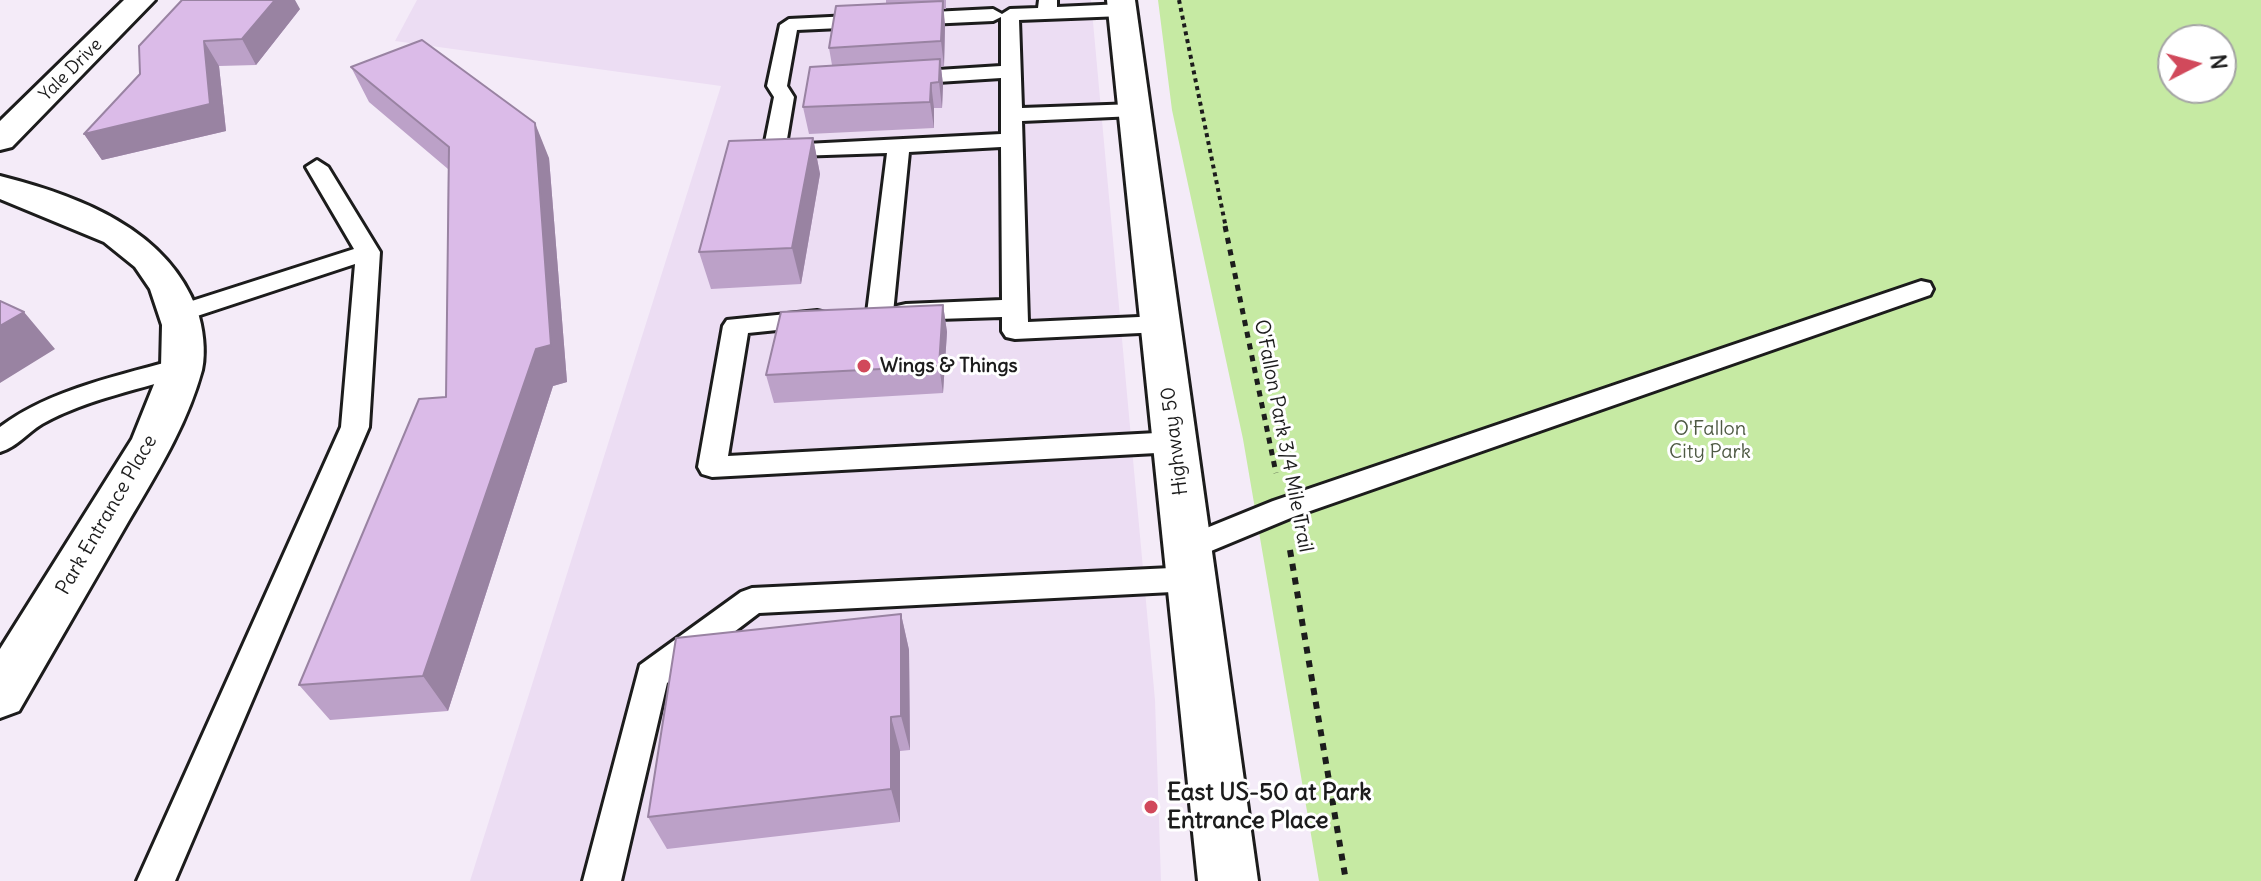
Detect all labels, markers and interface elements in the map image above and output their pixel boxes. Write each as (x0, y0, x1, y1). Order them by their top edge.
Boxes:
north arrow (2157, 24, 2237, 104)
street label: Yale Drive (35, 34, 107, 106)
text: N (2204, 53, 2234, 71)
street label: O'Fallon Park 3/4 Mile Trail (1249, 318, 1317, 554)
place label: Wings & Things (880, 354, 1018, 378)
marker: Wings & Things (855, 357, 873, 375)
street label: Highway 50 (1156, 385, 1194, 497)
park label: O'Fallon City Park (1669, 417, 1751, 464)
street label: Park Entrance Place (51, 431, 163, 599)
place label: East US-50 at Park Entrance Place (1167, 779, 1372, 835)
marker: East US-50 at Park Entrance Place (1142, 798, 1160, 816)

